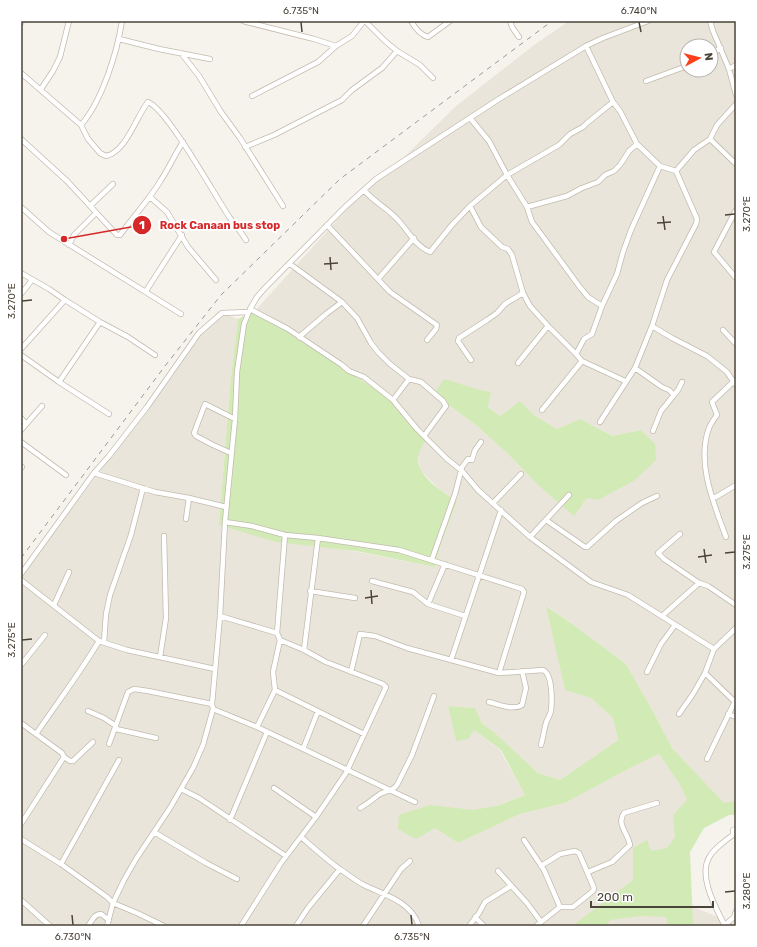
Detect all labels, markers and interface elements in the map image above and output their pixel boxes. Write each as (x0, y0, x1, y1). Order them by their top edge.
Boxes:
text: 6.735°N (283, 5, 319, 17)
text: 6.740°N (621, 5, 657, 17)
north arrow (679, 38, 719, 78)
text: N (701, 52, 715, 62)
text: 3.270°E (741, 196, 753, 232)
callout: Rock Canaan bus stop (132, 214, 288, 237)
text: 1 (139, 218, 145, 232)
text: Rock Canaan bus stop (160, 219, 280, 232)
text: 3.270°E (6, 283, 18, 319)
text: 3.275°E (741, 534, 753, 570)
text: 3.275°E (6, 622, 18, 658)
text: 3.280°E (741, 872, 753, 910)
scale bar (591, 883, 713, 909)
text: 200 m (597, 890, 633, 904)
text: 6.730°N (55, 931, 91, 943)
text: 6.735°N (394, 931, 430, 943)

